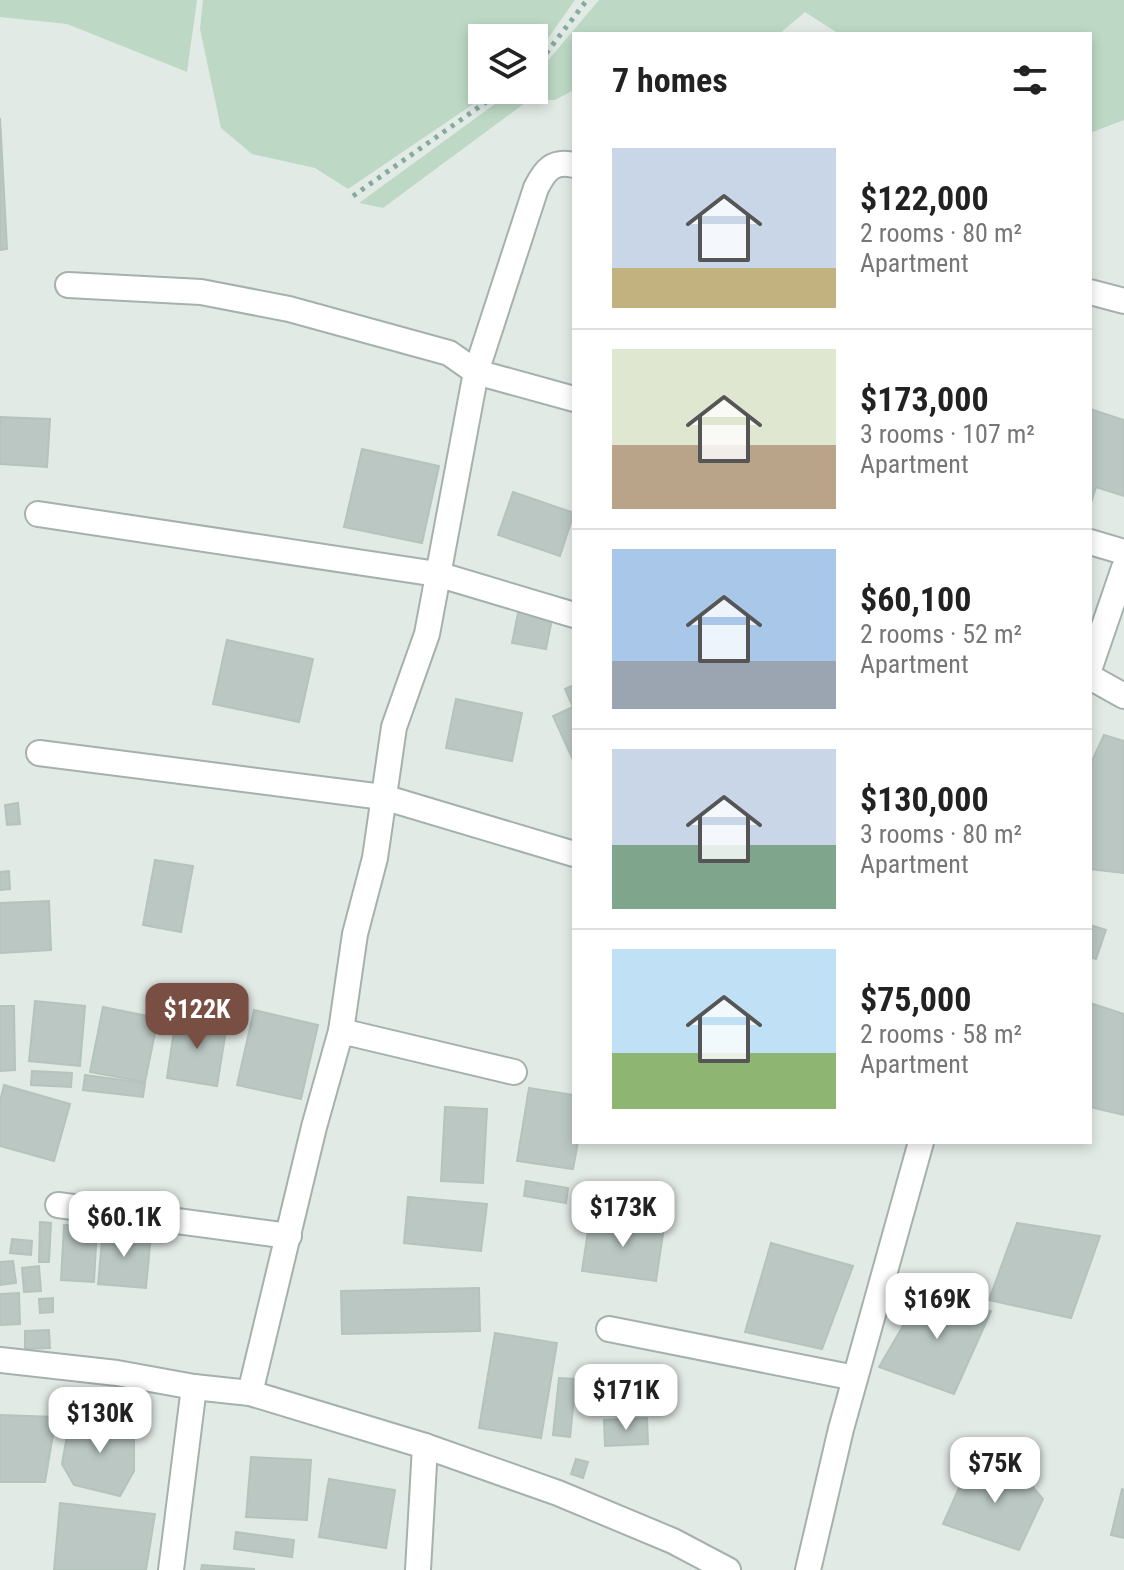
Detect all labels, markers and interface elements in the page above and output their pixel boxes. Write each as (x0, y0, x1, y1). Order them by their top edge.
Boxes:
map controls (468, 24, 548, 104)
button: layers (468, 24, 548, 104)
icon: filters (1008, 58, 1052, 102)
text: 7 homes (612, 60, 728, 100)
text: $122,000 (860, 178, 989, 218)
icon: home (676, 180, 772, 276)
text: 2 rooms · 80 m² (860, 218, 1022, 248)
text: Apartment (860, 248, 969, 278)
text: $173,000 (860, 379, 989, 419)
icon: home (676, 381, 772, 477)
text: 3 rooms · 107 m² (860, 419, 1035, 449)
text: Apartment (860, 449, 969, 479)
text: $60,100 (860, 579, 971, 619)
icon: home (676, 581, 772, 677)
text: 2 rooms · 52 m² (860, 619, 1022, 649)
text: Apartment (860, 649, 969, 679)
text: $130,000 (860, 779, 989, 819)
icon: home (676, 781, 772, 877)
text: 3 rooms · 80 m² (860, 819, 1022, 849)
text: Apartment (860, 849, 969, 879)
text: $75,000 (860, 979, 971, 1019)
icon: home (676, 981, 772, 1077)
pin: $122K (141, 983, 253, 1051)
text: $122K (164, 994, 230, 1024)
text: 2 rooms · 58 m² (860, 1019, 1022, 1049)
text: Apartment (860, 1049, 969, 1079)
pin: $173K (567, 1181, 679, 1249)
pin: $60.1K (59, 1191, 189, 1259)
text: $173K (590, 1192, 656, 1222)
text: $60.1K (87, 1202, 161, 1232)
pin: $169K (881, 1273, 993, 1341)
text: $169K (904, 1284, 970, 1314)
pin: $171K (570, 1364, 682, 1432)
text: $171K (593, 1375, 659, 1405)
pin: $130K (44, 1387, 156, 1455)
text: $130K (67, 1398, 133, 1428)
pin: $75K (948, 1437, 1042, 1505)
text: $75K (968, 1448, 1022, 1478)

